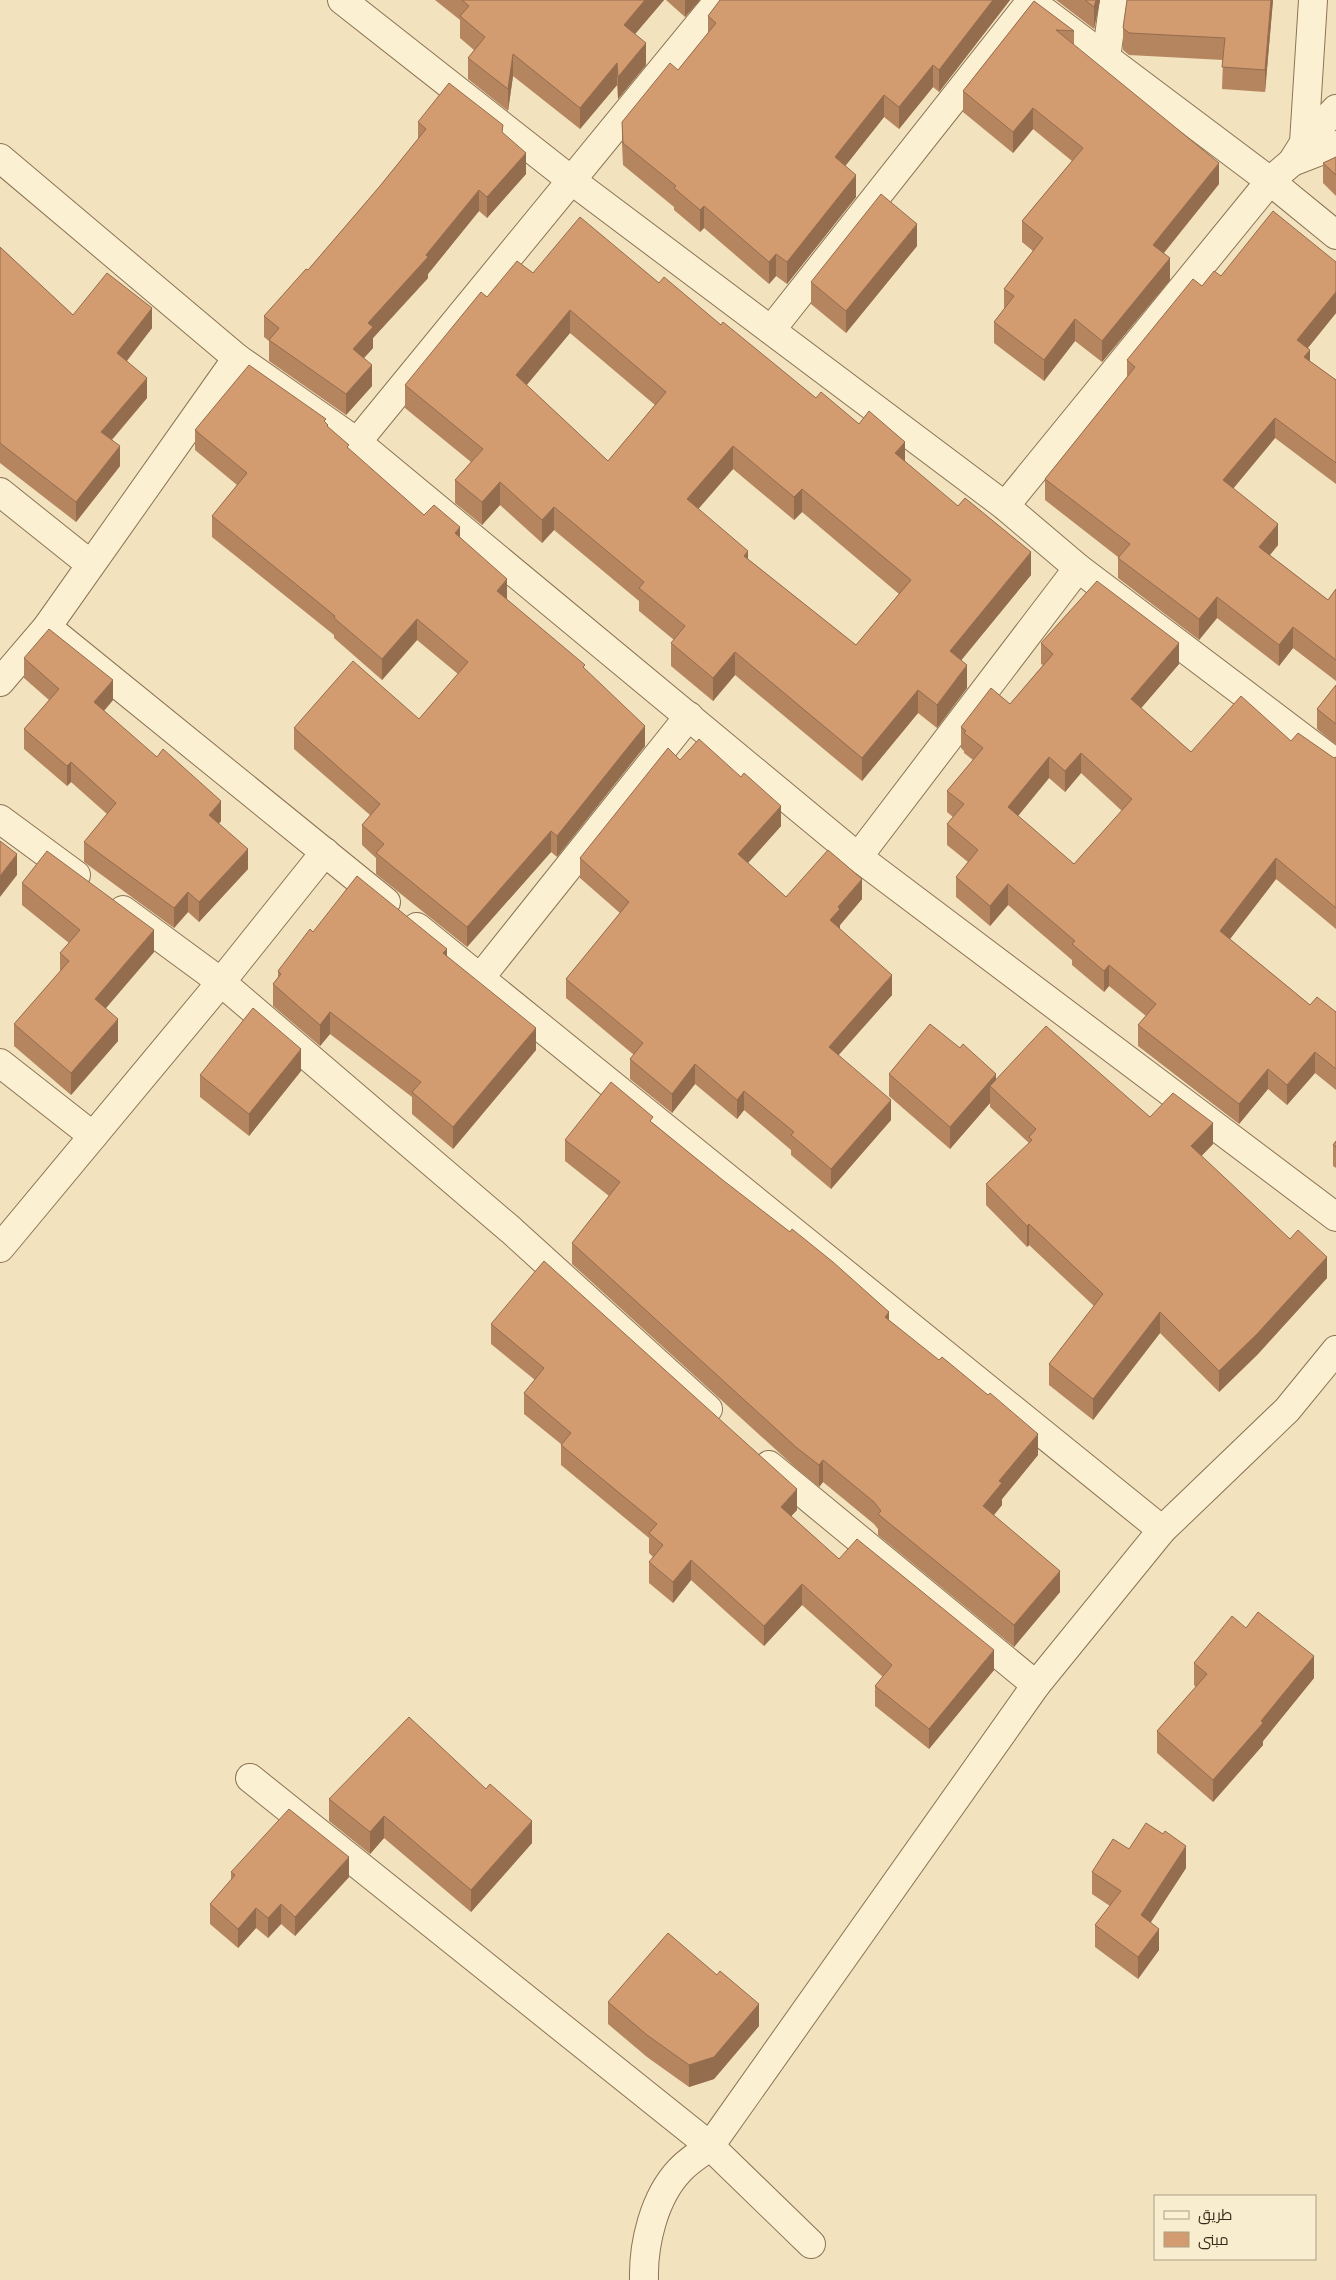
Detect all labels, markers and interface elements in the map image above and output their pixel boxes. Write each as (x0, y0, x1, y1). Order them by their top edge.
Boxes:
legend (1154, 2195, 1316, 2260)
text: طريق (1198, 2206, 1232, 2225)
text: مبنى (1198, 2231, 1229, 2250)

